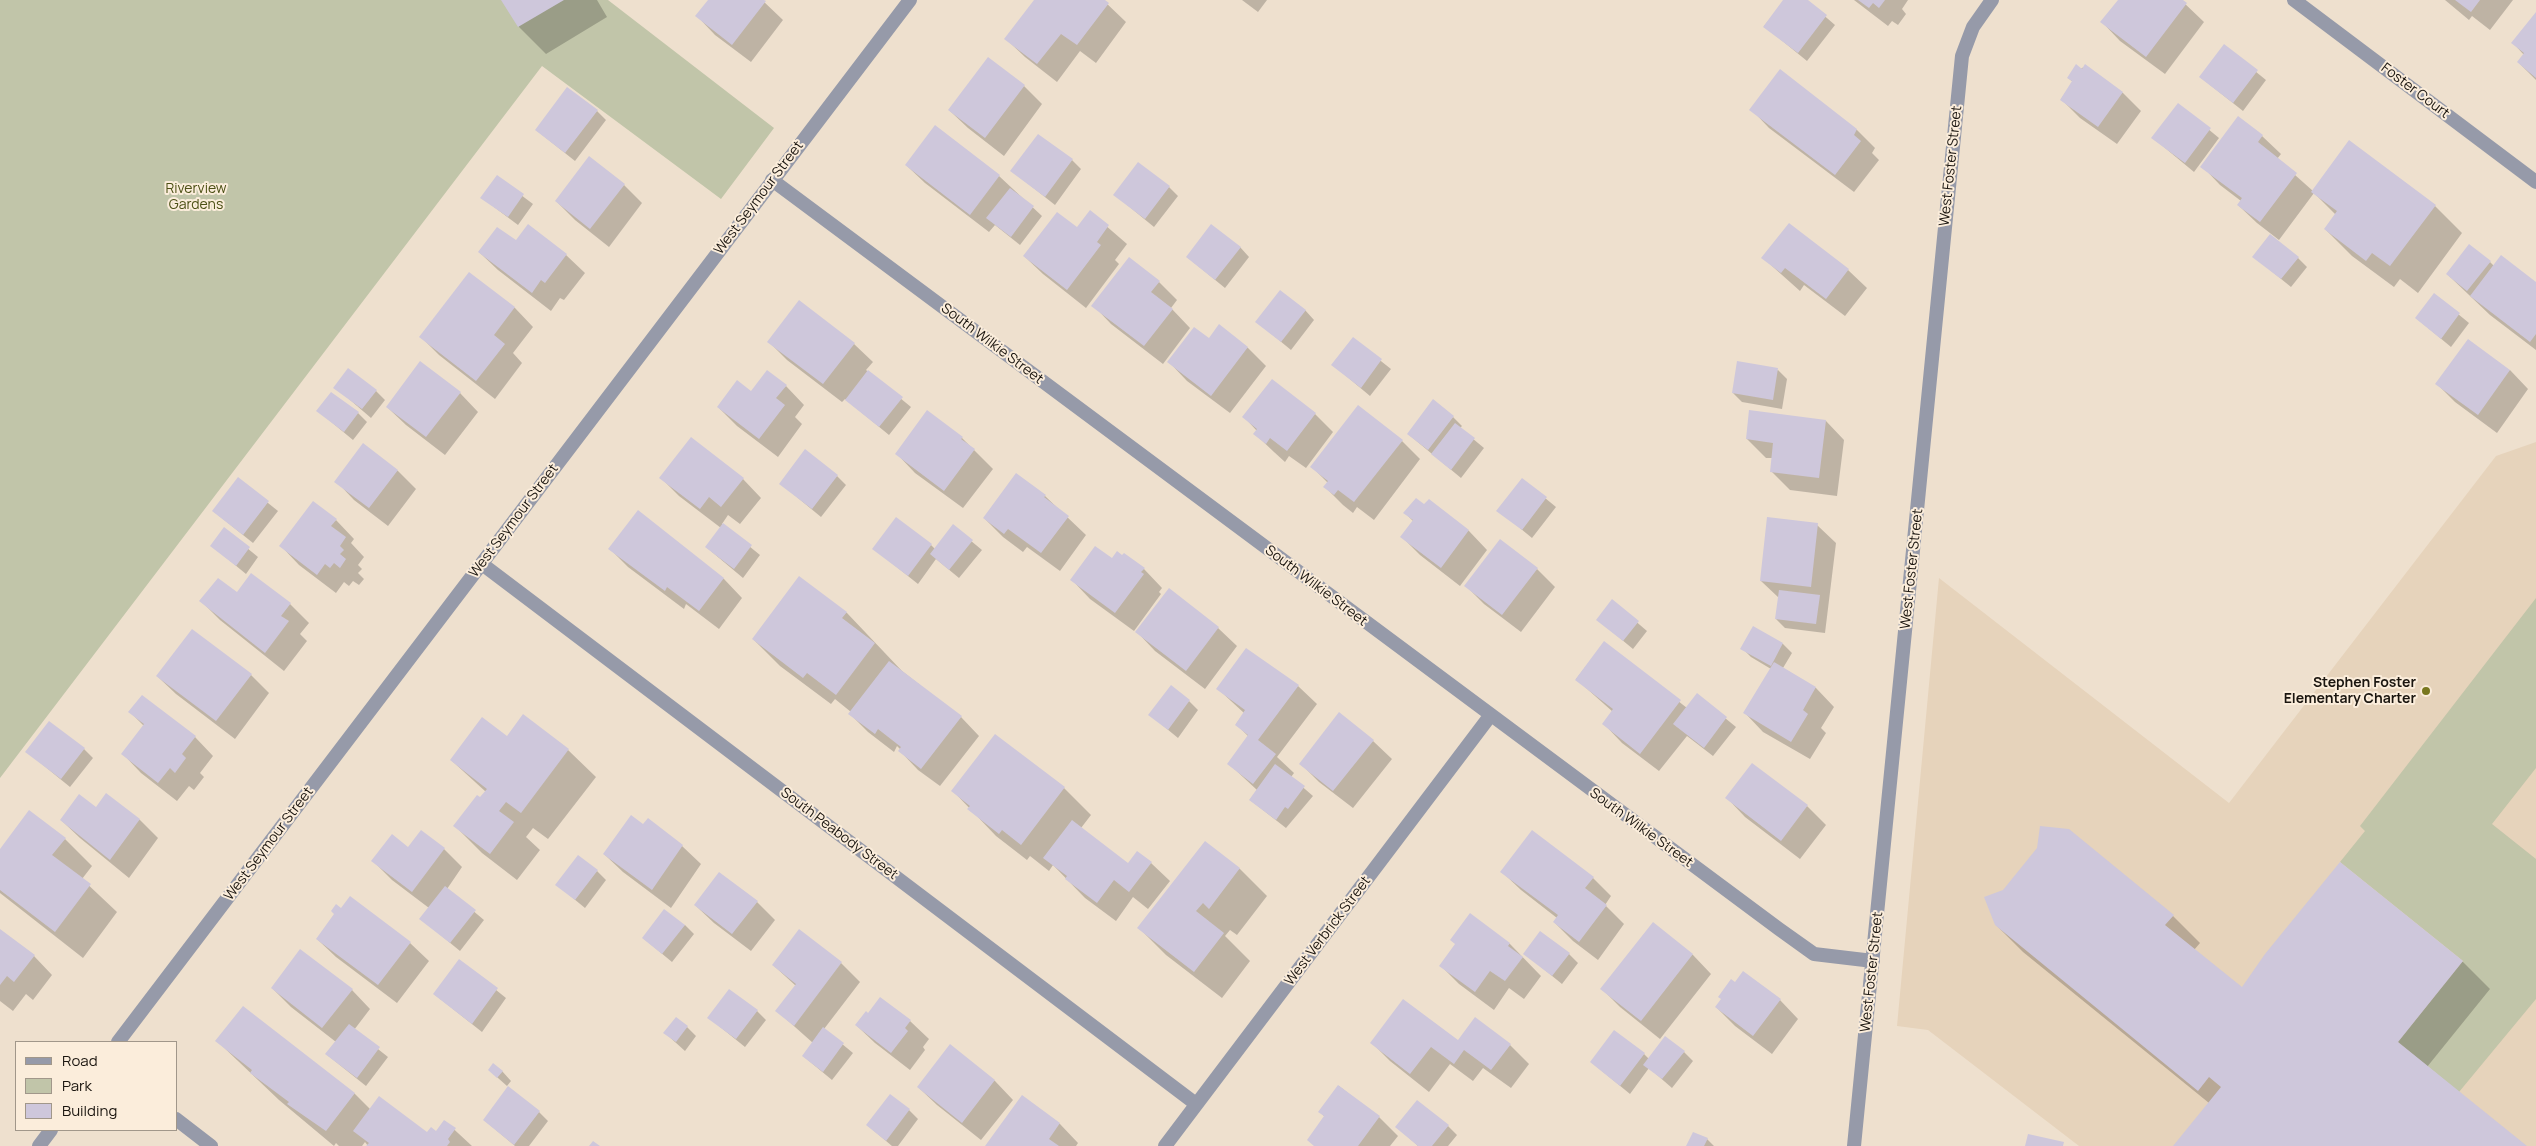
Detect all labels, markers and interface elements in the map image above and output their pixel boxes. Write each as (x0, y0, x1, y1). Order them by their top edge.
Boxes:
street label: Foster Court (2378, 60, 2452, 122)
street label: West Foster Street (1936, 105, 1966, 227)
street label: West Seymour Street (711, 138, 807, 258)
park label: Riverview Gardens (165, 181, 227, 213)
street label: South Wilkie Street (938, 300, 1046, 388)
street label: West Seymour Street (466, 461, 562, 581)
street label: West Foster Street (1897, 508, 1927, 630)
street label: South Wilkie Street (1262, 542, 1370, 630)
place label: Stephen Foster Elementary Charter (2284, 675, 2416, 708)
marker: Stephen Foster Elementary Charter (2420, 685, 2432, 697)
street label: West Seymour Street (221, 784, 317, 904)
street label: South Peabody Street (777, 784, 901, 884)
street label: South Wilkie Street (1586, 785, 1696, 871)
street label: West Verbrick Street (1281, 873, 1375, 989)
street label: West Foster Street (1857, 911, 1887, 1033)
legend (15, 1041, 178, 1131)
text: Road (62, 1050, 98, 1071)
text: Park (62, 1075, 92, 1096)
text: Building (62, 1100, 117, 1121)

